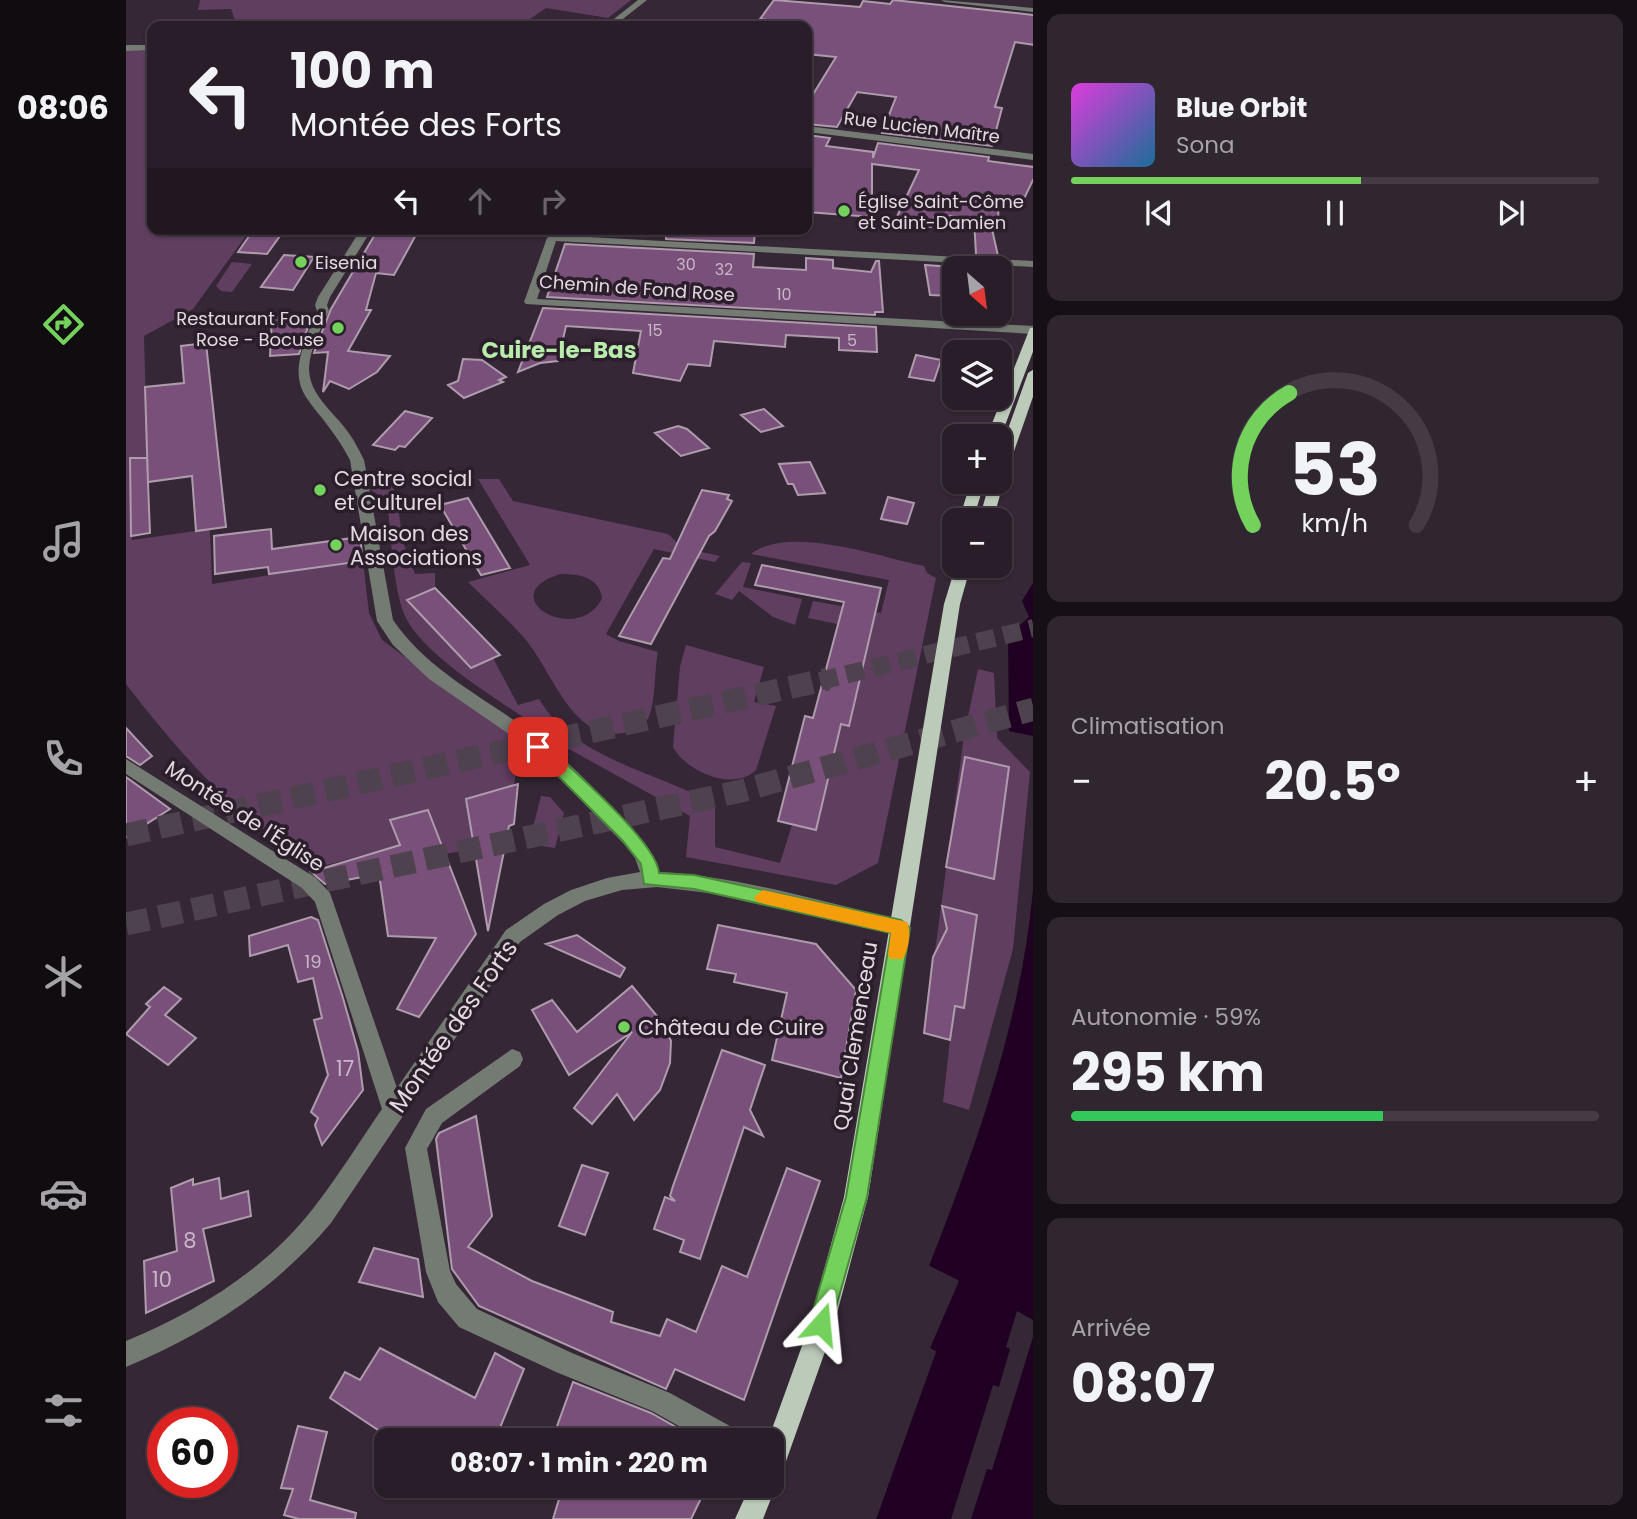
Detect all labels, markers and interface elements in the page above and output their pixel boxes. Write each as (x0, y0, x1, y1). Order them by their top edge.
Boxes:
text: 100 m (290, 37, 435, 105)
icon: left (175, 49, 266, 140)
text: 08:06 (17, 85, 109, 130)
text: Blue Orbit (1176, 90, 1307, 126)
text: Montée des Forts (290, 102, 562, 147)
street label: Rue Lucien Maître (843, 105, 1001, 149)
text: Sona (1176, 129, 1235, 161)
icon: left (388, 182, 426, 220)
icon: ahead (461, 182, 499, 220)
icon: right (534, 182, 572, 220)
place label: Église Saint-Côme et Saint-Damien (858, 189, 1024, 235)
icon: previous (1140, 194, 1178, 232)
icon: pause (1316, 194, 1354, 232)
icon: next (1492, 194, 1530, 232)
marker: Église Saint-Côme et Saint-Damien (836, 203, 852, 219)
place label: Eisenia (315, 250, 377, 275)
house number: 30 (676, 253, 696, 276)
marker: Eisenia (293, 254, 309, 270)
north arrow (942, 256, 1012, 326)
map controls (942, 256, 1012, 578)
house number: 32 (715, 258, 733, 281)
street label: Chemin de Fond Rose (538, 269, 736, 307)
house number: 10 (776, 283, 792, 306)
icon: directions (39, 300, 88, 349)
place label: Restaurant Fond Rose - Bocuse (176, 306, 324, 352)
house number: 15 (647, 319, 663, 342)
marker: Restaurant Fond Rose - Bocuse (330, 320, 346, 336)
house number: 5 (847, 329, 857, 352)
district label: Cuire-le-Bas (481, 334, 637, 366)
button: layers (942, 340, 1012, 410)
text: 53 (1289, 419, 1381, 520)
button: + (942, 424, 1012, 494)
place label: Centre social et Culturel (334, 464, 472, 517)
marker: Centre social et Culturel (312, 482, 328, 498)
text: km/h (1302, 505, 1368, 540)
button: − (942, 508, 1012, 578)
icon: music (39, 517, 88, 566)
place label: Maison des Associations (350, 519, 482, 572)
marker: Maison des Associations (328, 537, 344, 553)
text: Climatisation (1071, 710, 1224, 742)
pin (508, 717, 568, 777)
icon: arrive (519, 728, 557, 766)
icon: phone (39, 734, 88, 783)
text: 20.5° (1264, 745, 1401, 818)
street label: Montée de l'Église (160, 753, 330, 879)
text: − (1071, 755, 1092, 808)
text: + (1573, 755, 1599, 808)
street label: Montée des Forts (381, 933, 525, 1119)
street label: Quai Clemenceau (826, 939, 884, 1133)
house number: 19 (304, 949, 322, 974)
icon: climate (39, 952, 88, 1001)
text: Autonomie · 59% (1071, 1001, 1261, 1033)
place label: Château de Cuire (638, 1013, 824, 1042)
marker: Château de Cuire (616, 1019, 632, 1035)
text: 295 km (1071, 1036, 1265, 1109)
house number: 17 (336, 1054, 354, 1083)
icon: car (39, 1169, 88, 1218)
house number: 8 (183, 1226, 197, 1255)
house number: 10 (152, 1265, 172, 1294)
position arrow (784, 1287, 858, 1361)
text: Arrivée (1071, 1312, 1151, 1344)
text: 08:07 (1071, 1347, 1215, 1420)
icon: filters (39, 1386, 88, 1435)
speed limit sign: 60 (147, 1407, 238, 1498)
text: 08:07 · 1 min · 220 m (450, 1445, 708, 1481)

